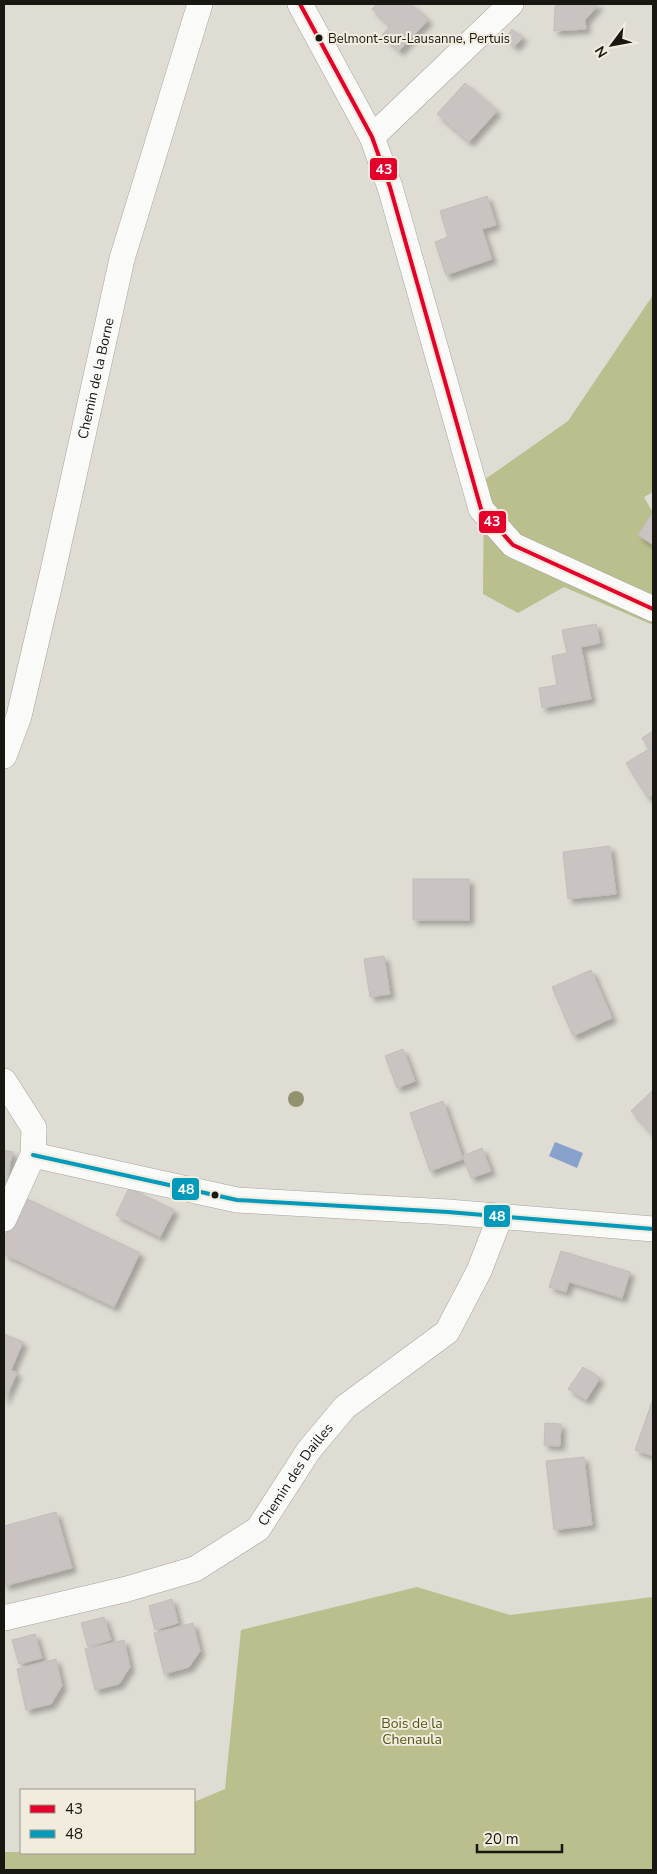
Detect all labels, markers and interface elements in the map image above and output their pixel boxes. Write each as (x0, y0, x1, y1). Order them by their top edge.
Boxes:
north arrow (587, 20, 637, 70)
place label: Belmont-sur-Lausanne, Pertuis (328, 30, 510, 48)
marker: Belmont-sur-Lausanne, Pertuis (314, 33, 324, 43)
text: N (591, 42, 612, 61)
line badge: 43 (369, 157, 398, 181)
text: 43 (376, 160, 392, 179)
street label: Chemin de la Borne (73, 316, 119, 441)
line badge: 43 (478, 510, 507, 534)
text: 43 (484, 512, 500, 531)
line badge: 48 (171, 1177, 200, 1201)
text: 48 (178, 1180, 194, 1199)
unlabelled marker (210, 1190, 220, 1200)
line badge: 48 (483, 1204, 511, 1228)
text: 48 (489, 1207, 505, 1226)
street label: Chemin des Dailles (253, 1419, 338, 1530)
park label: Bois de la Chenaula (381, 1714, 443, 1749)
legend (20, 1789, 195, 1854)
text: 43 (65, 1799, 83, 1819)
scale bar (477, 1822, 562, 1854)
text: 48 (65, 1824, 83, 1844)
text: 20 m (484, 1829, 519, 1849)

